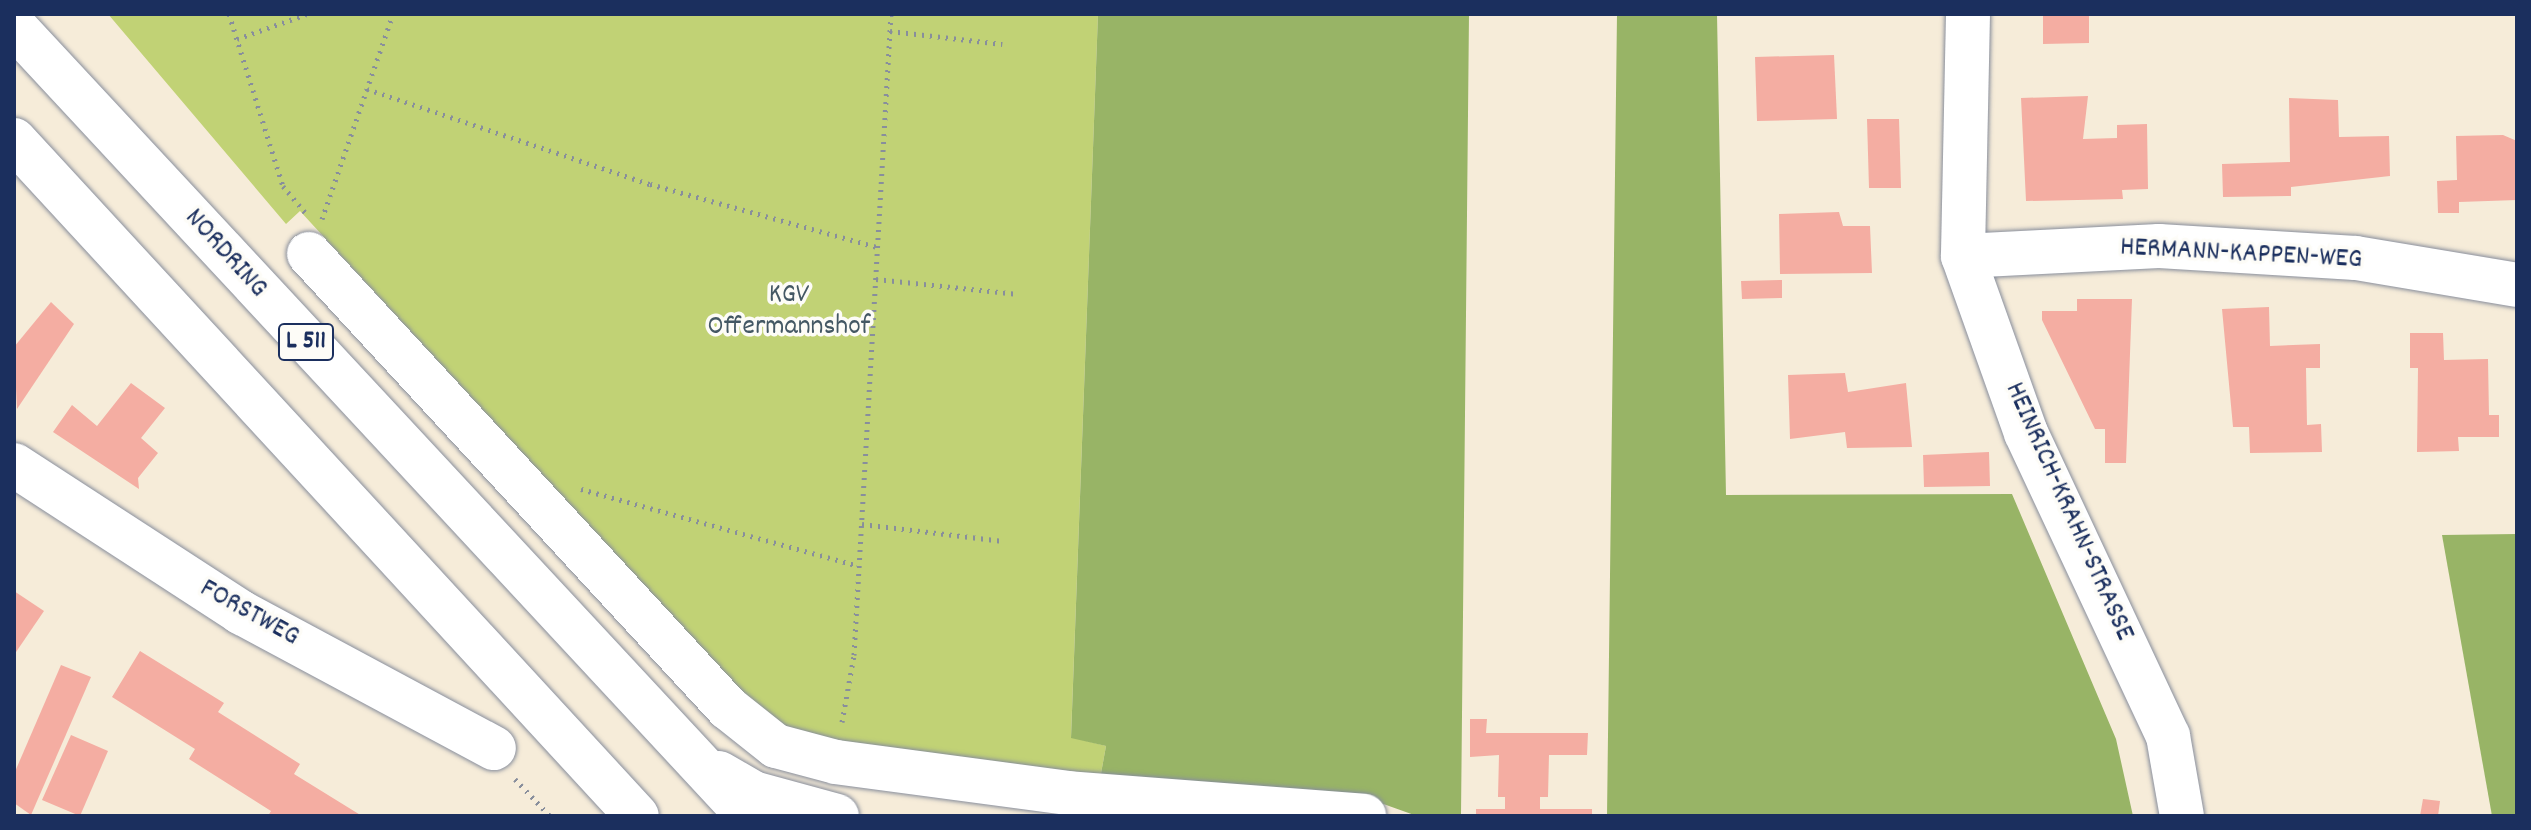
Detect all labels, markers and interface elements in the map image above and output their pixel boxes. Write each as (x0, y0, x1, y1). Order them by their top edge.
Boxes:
street label: NORDRING (176, 203, 274, 305)
street label: HERMANN-KAPPEN-WEG (2119, 232, 2363, 278)
park label: KGV Offermannshof (708, 279, 870, 345)
road number: L 511 (276, 320, 336, 364)
street label: HEINRICH-KRAHN-STRASSE (1996, 378, 2140, 646)
street label: FORSTWEG (193, 573, 305, 655)

